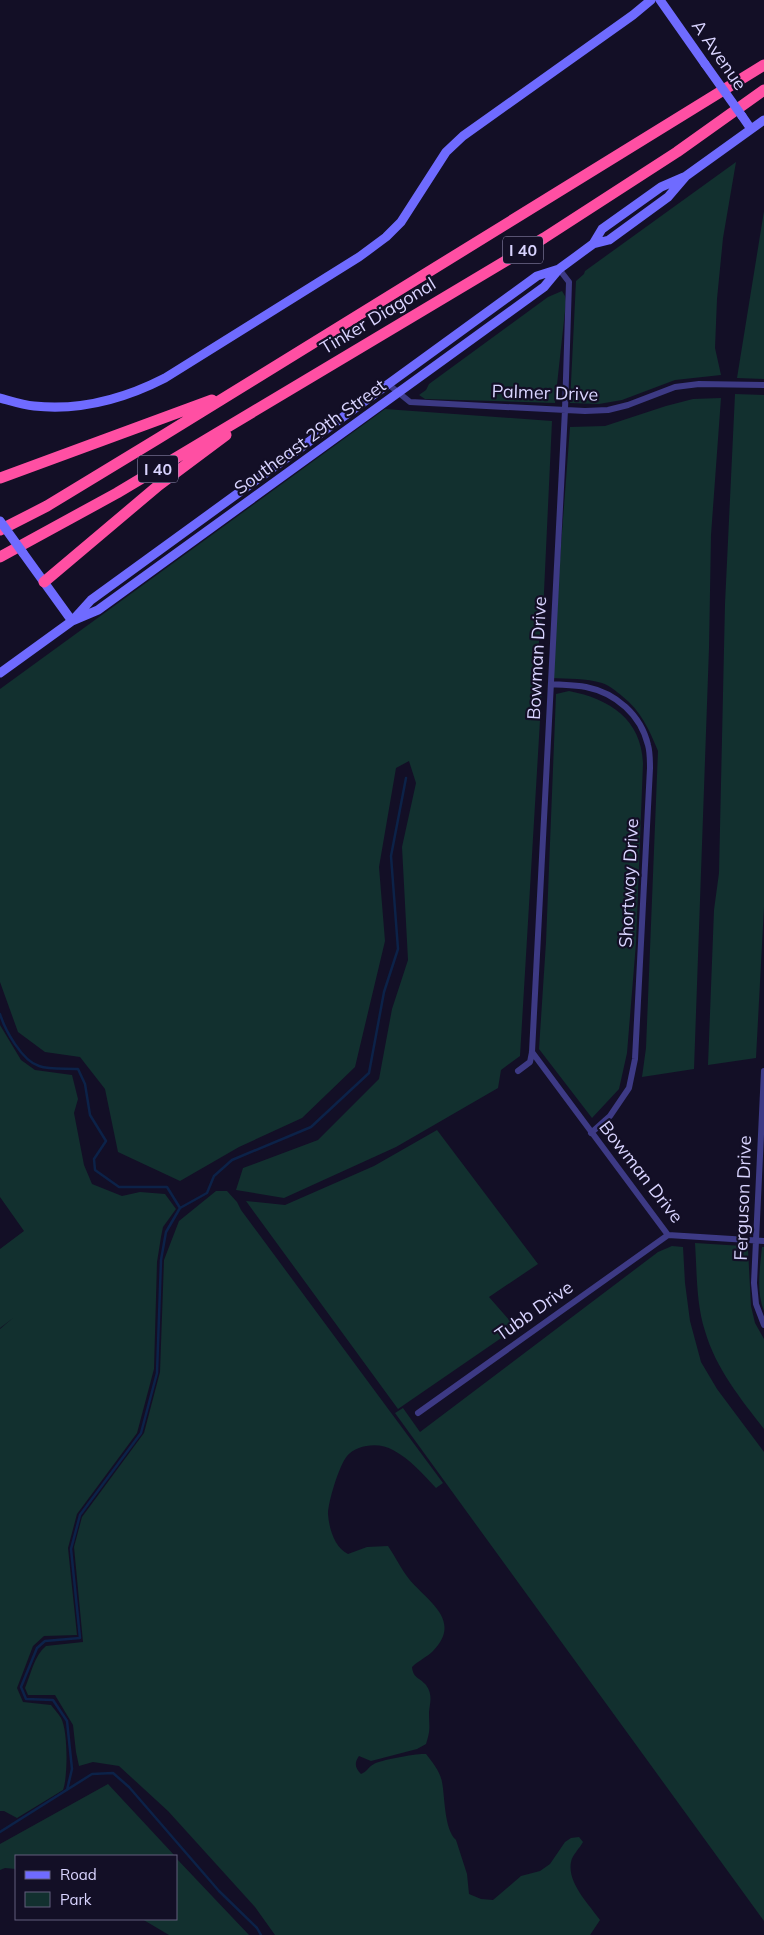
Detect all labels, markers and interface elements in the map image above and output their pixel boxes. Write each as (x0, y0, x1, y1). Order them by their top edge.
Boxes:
street label: A Avenue (687, 15, 752, 94)
road number: I 40 (503, 236, 543, 264)
street label: Tinker Diagonal (316, 272, 440, 359)
street label: Southeast 29th Street (229, 374, 390, 499)
street label: Palmer Drive (491, 379, 599, 406)
road number: I 40 (138, 456, 178, 482)
street label: Bowman Drive (522, 596, 551, 720)
street label: Shortway Drive (614, 818, 643, 948)
street label: Bowman Drive (594, 1116, 688, 1227)
street label: Ferguson Drive (729, 1135, 756, 1261)
street label: Tubb Drive (490, 1275, 577, 1346)
legend (15, 1855, 178, 1920)
text: Road (60, 1865, 97, 1884)
text: Park (60, 1890, 92, 1909)

